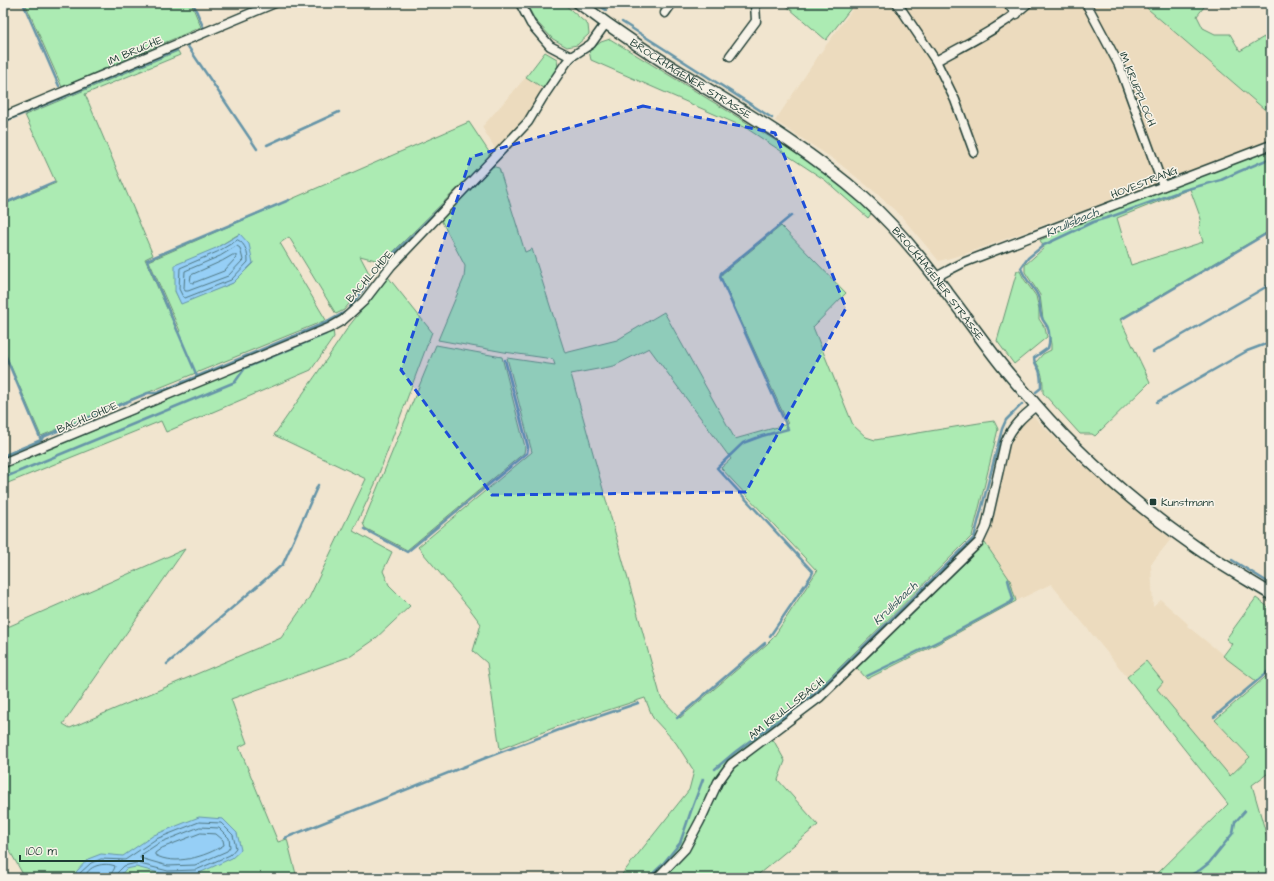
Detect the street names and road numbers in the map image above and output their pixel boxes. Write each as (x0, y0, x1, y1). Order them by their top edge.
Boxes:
street label: IM BRUCHE (106, 32, 165, 69)
street label: BROCKHAGENER STRASSE (627, 35, 755, 123)
street label: IM KRUPPLOCH (1116, 50, 1159, 129)
street label: HOVESTRANG (1108, 163, 1180, 202)
street label: BROCKHAGENER STRASSE (889, 224, 987, 344)
street label: BACHLOHDE (343, 247, 397, 306)
street label: BACHLOHDE (55, 398, 120, 437)
street label: AM KRULLSBACH (745, 674, 828, 743)

